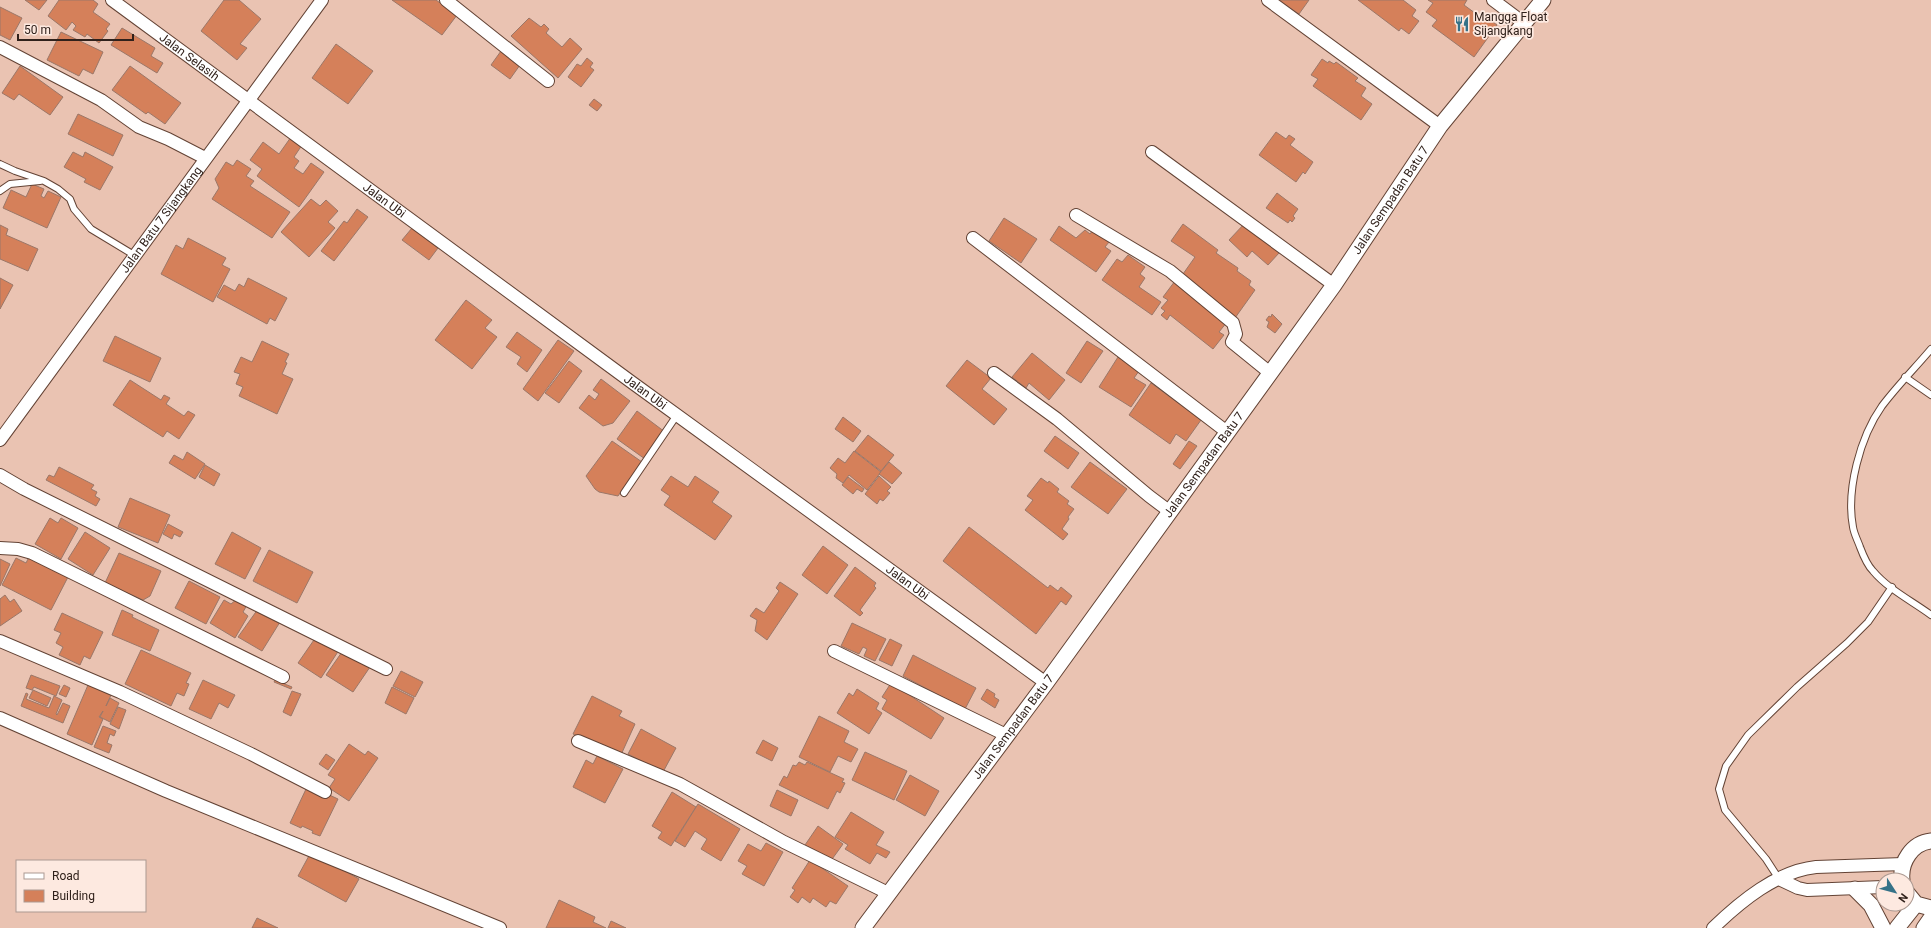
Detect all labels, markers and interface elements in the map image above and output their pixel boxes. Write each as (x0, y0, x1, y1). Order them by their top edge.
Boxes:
place label: Mangga Float Sijangkang (1474, 10, 1548, 38)
restaurant icon: Mangga Float Sijangkang (1453, 15, 1471, 33)
scale bar (18, 16, 133, 42)
text: 50 m (24, 23, 51, 37)
street label: Jalan Selasih (157, 30, 222, 84)
street label: Jalan Sempadan Batu 7 (1350, 143, 1432, 257)
street label: Jalan Batu 7 Sijangkang (118, 164, 205, 276)
street label: Jalan Ubi (360, 180, 409, 221)
street label: Jalan Ubi (621, 372, 670, 412)
street label: Jalan Sempadan Batu 7 (1161, 409, 1247, 520)
street label: Jalan Ubi (883, 562, 932, 603)
street label: Jalan Sempadan Batu 7 (970, 672, 1057, 782)
legend (16, 860, 146, 912)
text: Road (52, 869, 80, 883)
north arrow (1875, 872, 1915, 912)
text: Building (52, 889, 95, 903)
text: N (1895, 891, 1910, 905)

